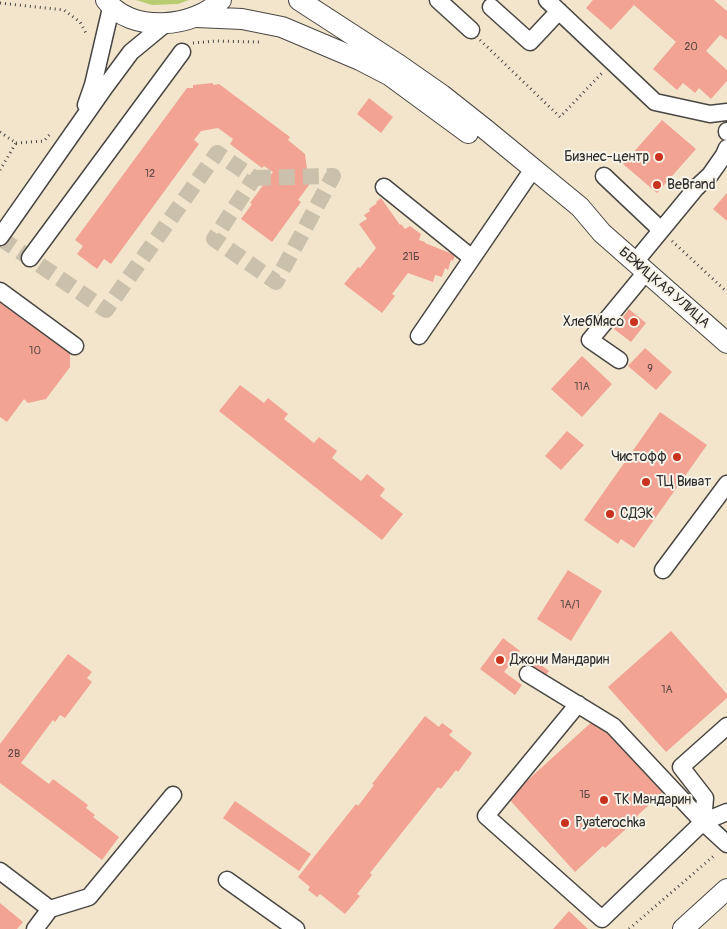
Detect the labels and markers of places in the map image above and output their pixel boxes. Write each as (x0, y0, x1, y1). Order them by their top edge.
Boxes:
place label: Бизнес-центр (564, 149, 649, 165)
marker: Бизнес-центр (653, 151, 665, 163)
place label: BeBrand (667, 177, 716, 193)
marker: BeBrand (651, 179, 663, 191)
place label: ХлебМясо (563, 314, 624, 330)
marker: ХлебМясо (628, 316, 640, 328)
place label: Чистофф (611, 449, 667, 465)
marker: Чистофф (671, 451, 683, 463)
place label: ТЦ Виват (656, 474, 711, 490)
marker: ТЦ Виват (640, 476, 652, 488)
place label: СДЭК (620, 506, 653, 522)
marker: СДЭК (604, 508, 616, 520)
place label: Джони Мандарин (510, 652, 609, 668)
marker: Джони Мандарин (494, 654, 506, 666)
place label: ТК Мандарин (614, 792, 691, 808)
marker: ТК Мандарин (598, 794, 610, 806)
place label: Pyaterochka (575, 815, 646, 831)
marker: Pyaterochka (559, 817, 571, 829)

